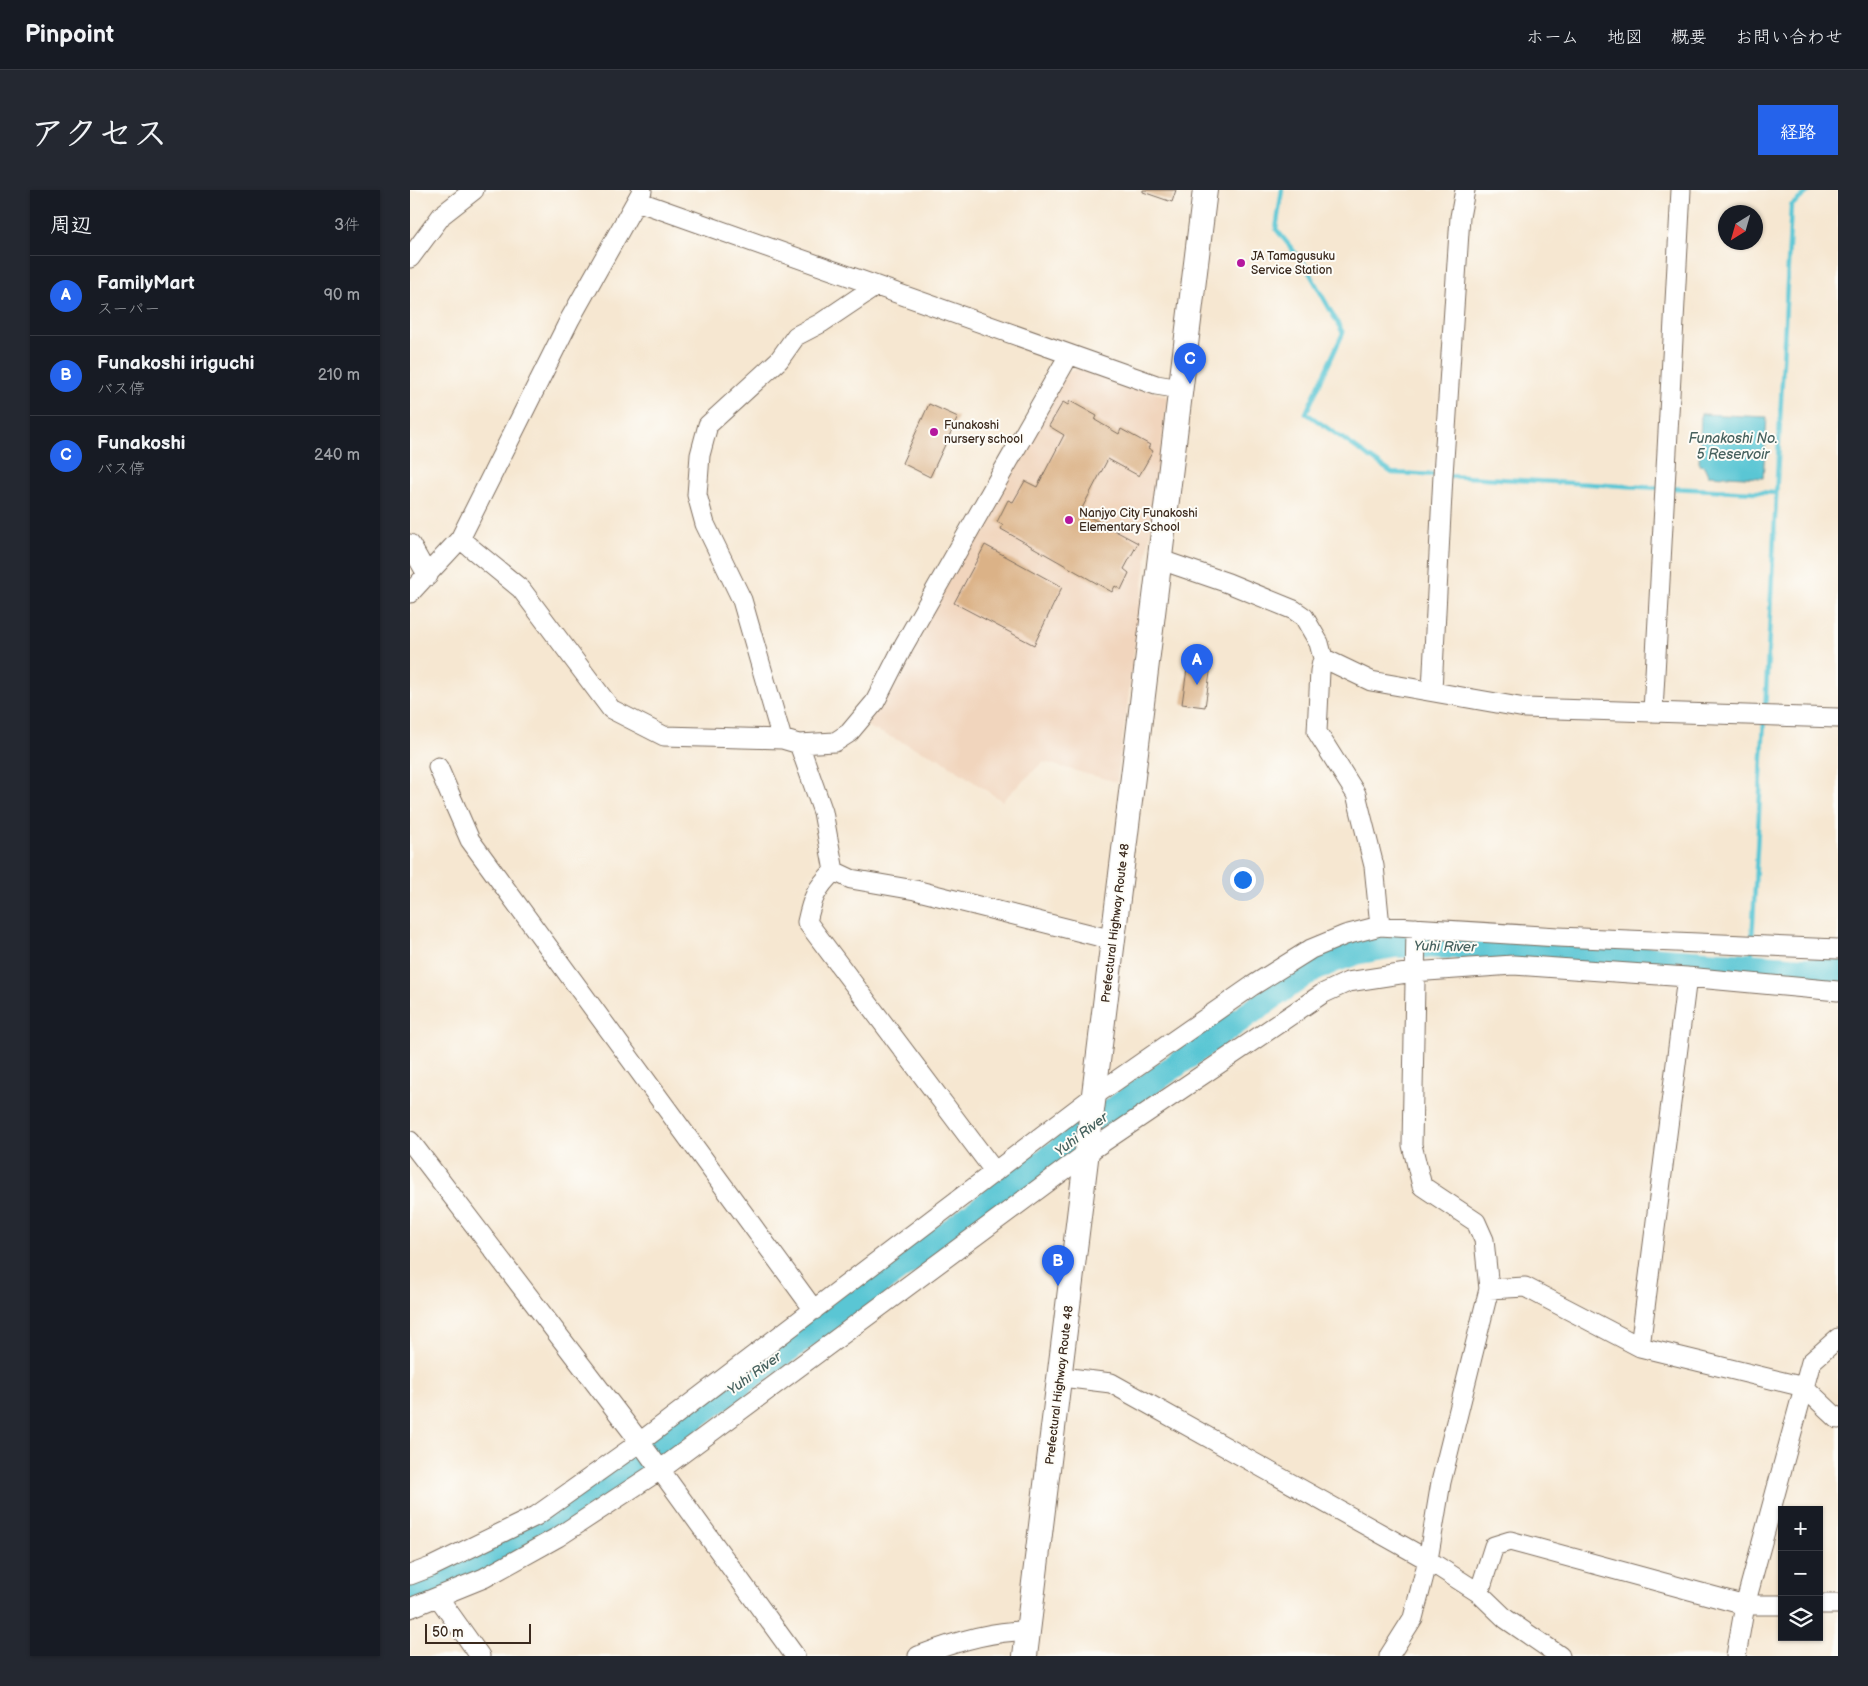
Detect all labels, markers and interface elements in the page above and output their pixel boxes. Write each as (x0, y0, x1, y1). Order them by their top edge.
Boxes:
text: Pinpoint (25, 20, 114, 49)
text: ホーム (1526, 27, 1579, 48)
text: 地図 (1607, 27, 1643, 48)
text: 概要 (1671, 27, 1707, 48)
text: お問い合わせ (1735, 27, 1843, 48)
button: 経路 (1758, 105, 1838, 155)
text: アクセス (30, 113, 168, 156)
north arrow (1718, 205, 1763, 250)
text: 周辺 (50, 213, 92, 238)
text: 3件 (334, 216, 360, 235)
place label: JA Tamagusuku Service Station (1251, 249, 1335, 278)
marker: JA Tamagusuku Service Station (1235, 257, 1247, 269)
text: FamilyMart (97, 272, 195, 295)
text: A (61, 286, 71, 305)
text: 90 m (324, 286, 360, 305)
text: スーパー (97, 300, 160, 319)
pin: C (1174, 343, 1206, 384)
text: Funakoshi iriguchi (97, 352, 254, 375)
text: B (60, 366, 72, 385)
text: 210 m (318, 366, 360, 385)
text: バス停 (97, 380, 145, 399)
place label: Funakoshi nursery school (944, 418, 1023, 447)
marker: Funakoshi nursery school (928, 426, 940, 438)
water label: Funakoshi No. 5 Reservoir (1688, 430, 1778, 463)
text: Funakoshi (97, 432, 185, 455)
text: C (60, 446, 72, 465)
text: 240 m (314, 446, 360, 465)
text: バス停 (97, 460, 145, 479)
place label: Nanjyo City Funakoshi Elementary School (1079, 506, 1198, 535)
marker: Nanjyo City Funakoshi Elementary School (1063, 514, 1075, 526)
pin: A (1181, 644, 1213, 685)
street label: Prefectural Highway Route 48 (1098, 843, 1133, 1003)
your location (1230, 867, 1256, 893)
water label: Yuhi River (1414, 937, 1477, 956)
water label: Yuhi River (1051, 1108, 1112, 1160)
pin: B (1042, 1245, 1074, 1286)
street label: Prefectural Highway Route 48 (1042, 1305, 1077, 1465)
water label: Yuhi River (724, 1348, 785, 1399)
map controls (1778, 1506, 1823, 1641)
button: + (1778, 1506, 1823, 1551)
button: − (1778, 1551, 1823, 1596)
button: layers (1778, 1596, 1823, 1641)
scale bar (425, 1621, 531, 1644)
text: 50 m (432, 1624, 464, 1641)

